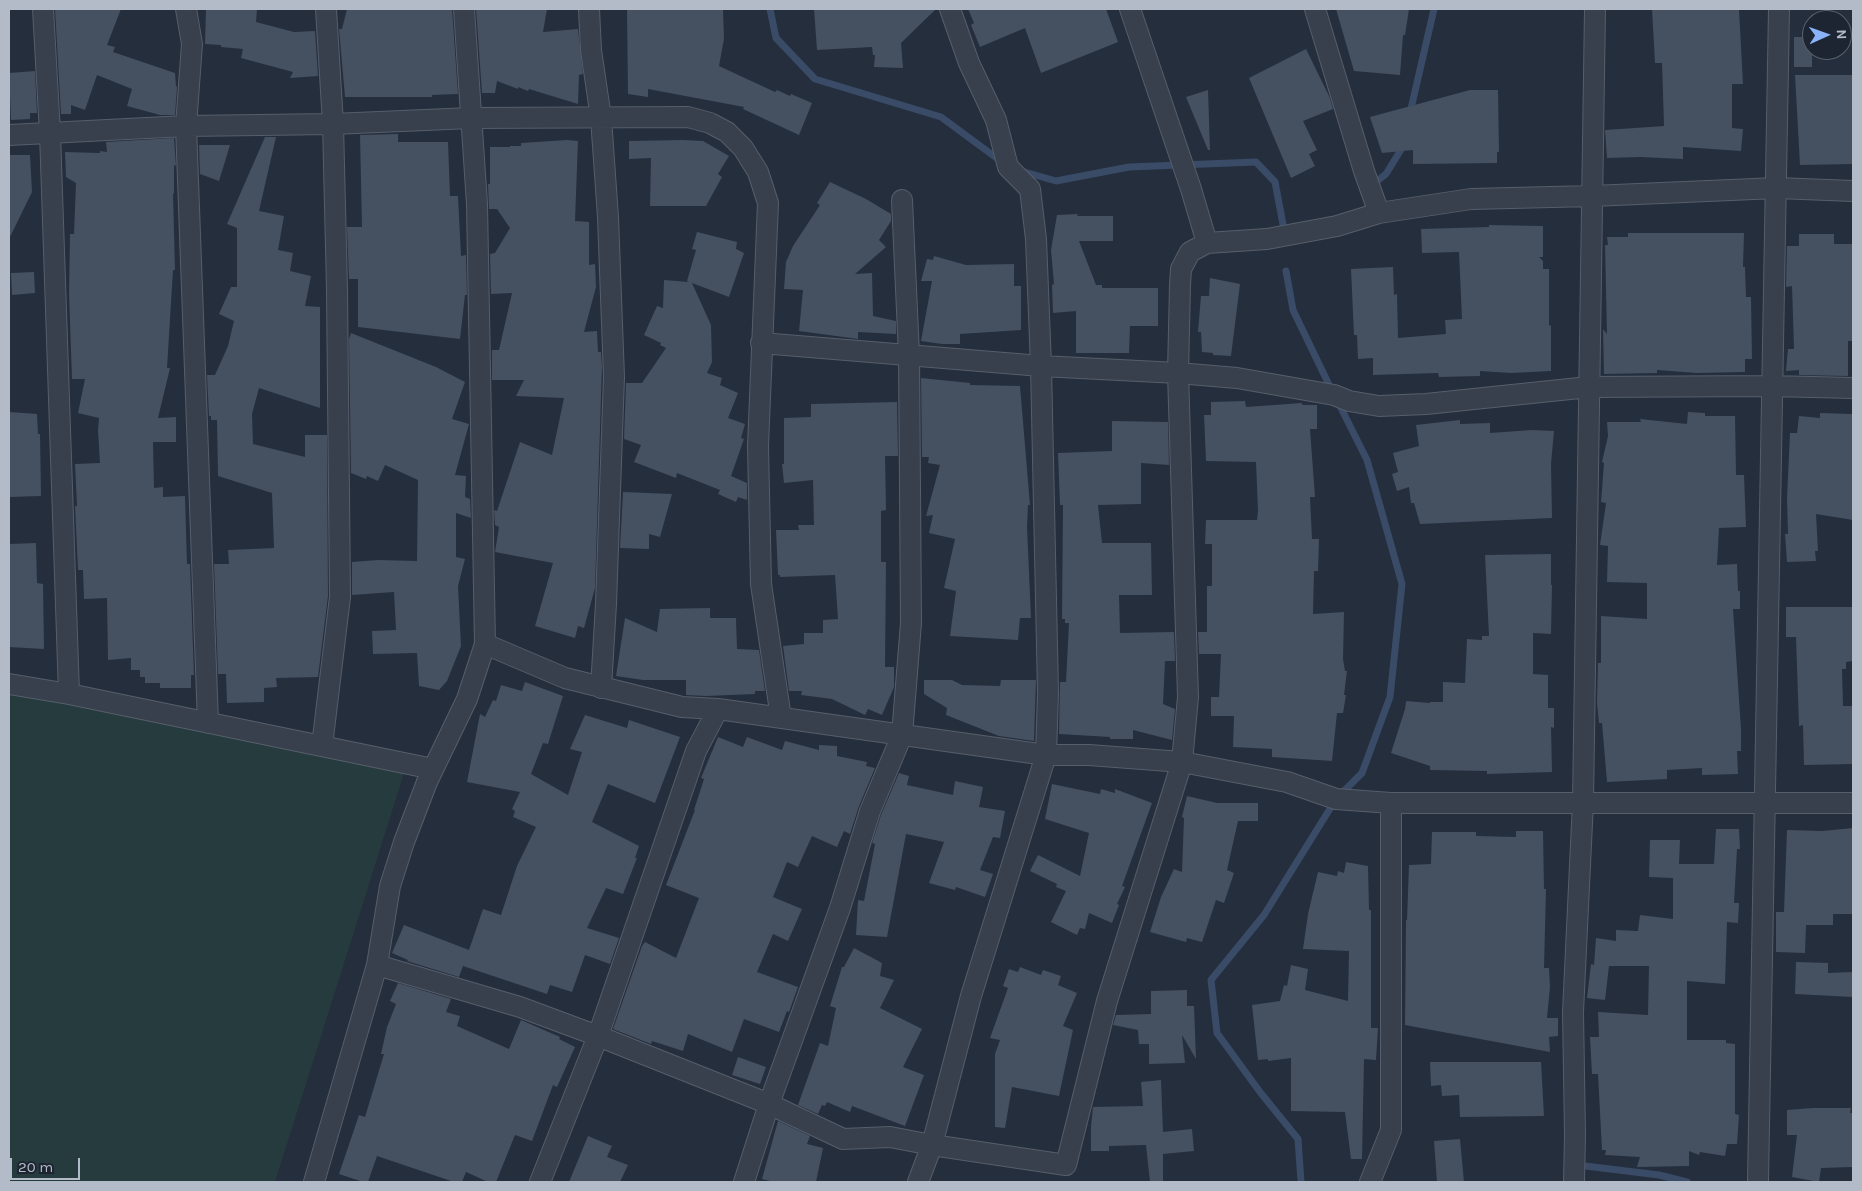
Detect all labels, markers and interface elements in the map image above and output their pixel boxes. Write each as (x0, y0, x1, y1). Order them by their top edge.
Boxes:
north arrow (1802, 10, 1852, 60)
text: N (1833, 29, 1850, 40)
scale bar (12, 1148, 82, 1180)
text: 20 m (18, 1158, 53, 1176)

